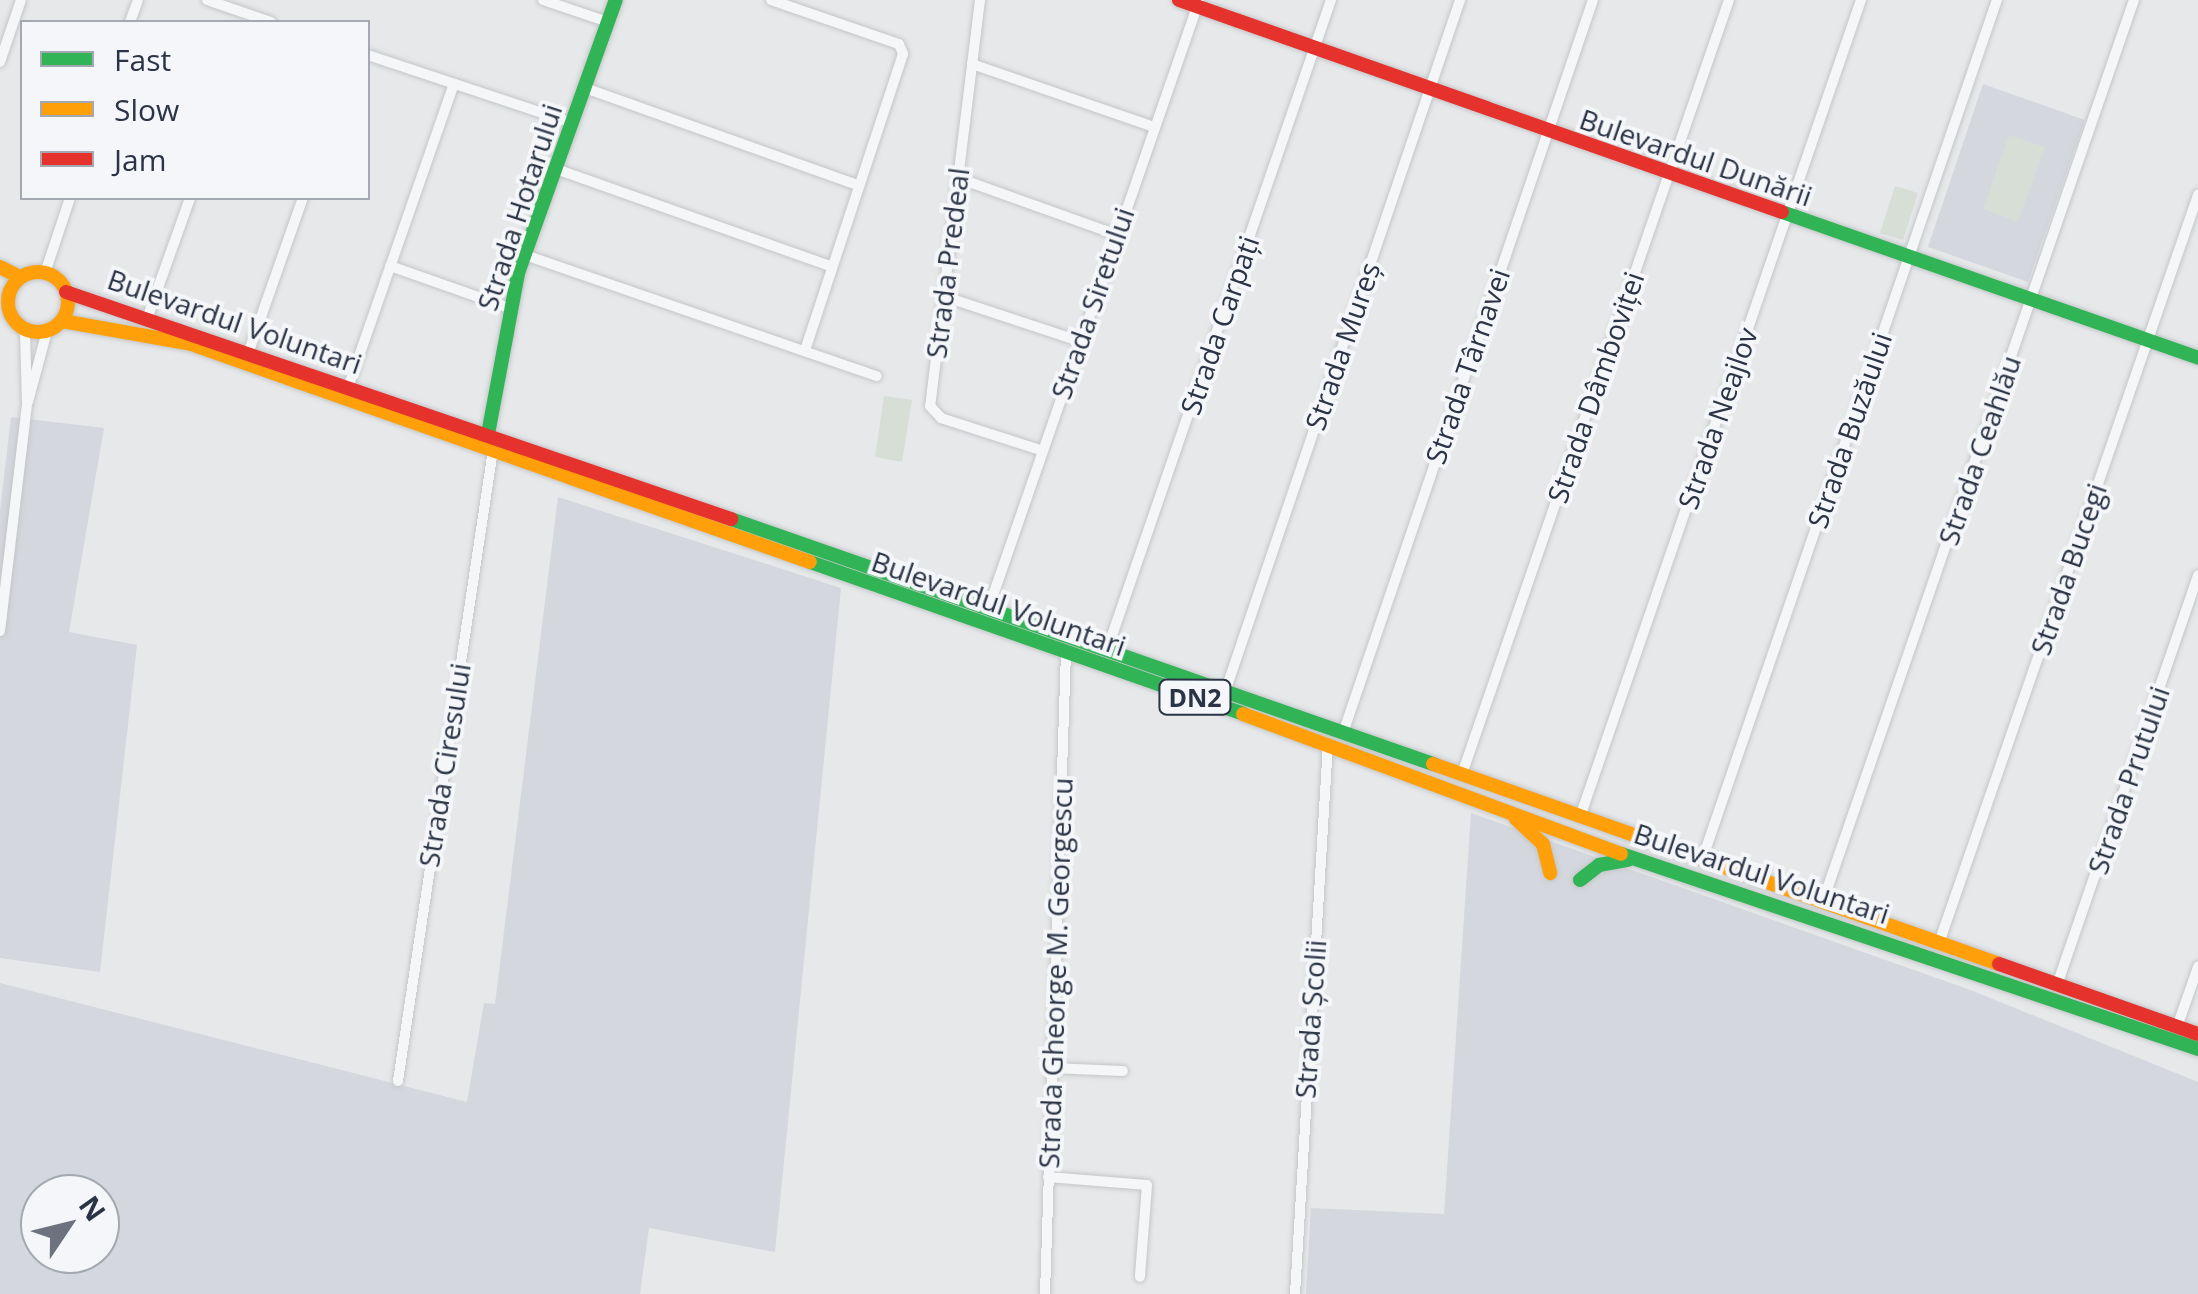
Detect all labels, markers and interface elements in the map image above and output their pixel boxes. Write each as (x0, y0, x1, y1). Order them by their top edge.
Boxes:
legend (20, 20, 370, 200)
text: Fast (114, 39, 171, 80)
text: Slow (114, 89, 179, 130)
street label: Strada Hotarului (470, 99, 568, 315)
street label: Bulevardul Dunării (1575, 101, 1817, 213)
text: Jam (114, 139, 167, 180)
street label: Strada Predeal (919, 166, 975, 360)
street label: Strada Siretului (1044, 203, 1140, 403)
street label: Strada Carpați (1173, 231, 1265, 419)
street label: Strada Mureș (1298, 258, 1386, 434)
street label: Bulevardul Voluntari (103, 262, 367, 380)
street label: Strada Târnavei (1418, 264, 1516, 468)
street label: Strada Dâmboviței (1540, 267, 1650, 507)
street label: Strada Neajlov (1670, 323, 1764, 513)
street label: Strada Buzăului (1800, 328, 1898, 532)
street label: Strada Ceahlău (1931, 351, 2027, 549)
street label: Strada Bucegi (2023, 479, 2113, 659)
street label: Bulevardul Voluntari (867, 544, 1131, 662)
street label: Strada Ciresului (411, 661, 477, 869)
road number: DN2 (1158, 677, 1232, 717)
street label: Strada Prutului (2080, 682, 2176, 878)
street label: Strada Gheorge M. Georgescu (1031, 777, 1079, 1169)
street label: Bulevardul Voluntari (1630, 816, 1894, 930)
street label: Strada Școlii (1288, 938, 1332, 1100)
north arrow (20, 1174, 120, 1274)
text: N (71, 1188, 115, 1228)

